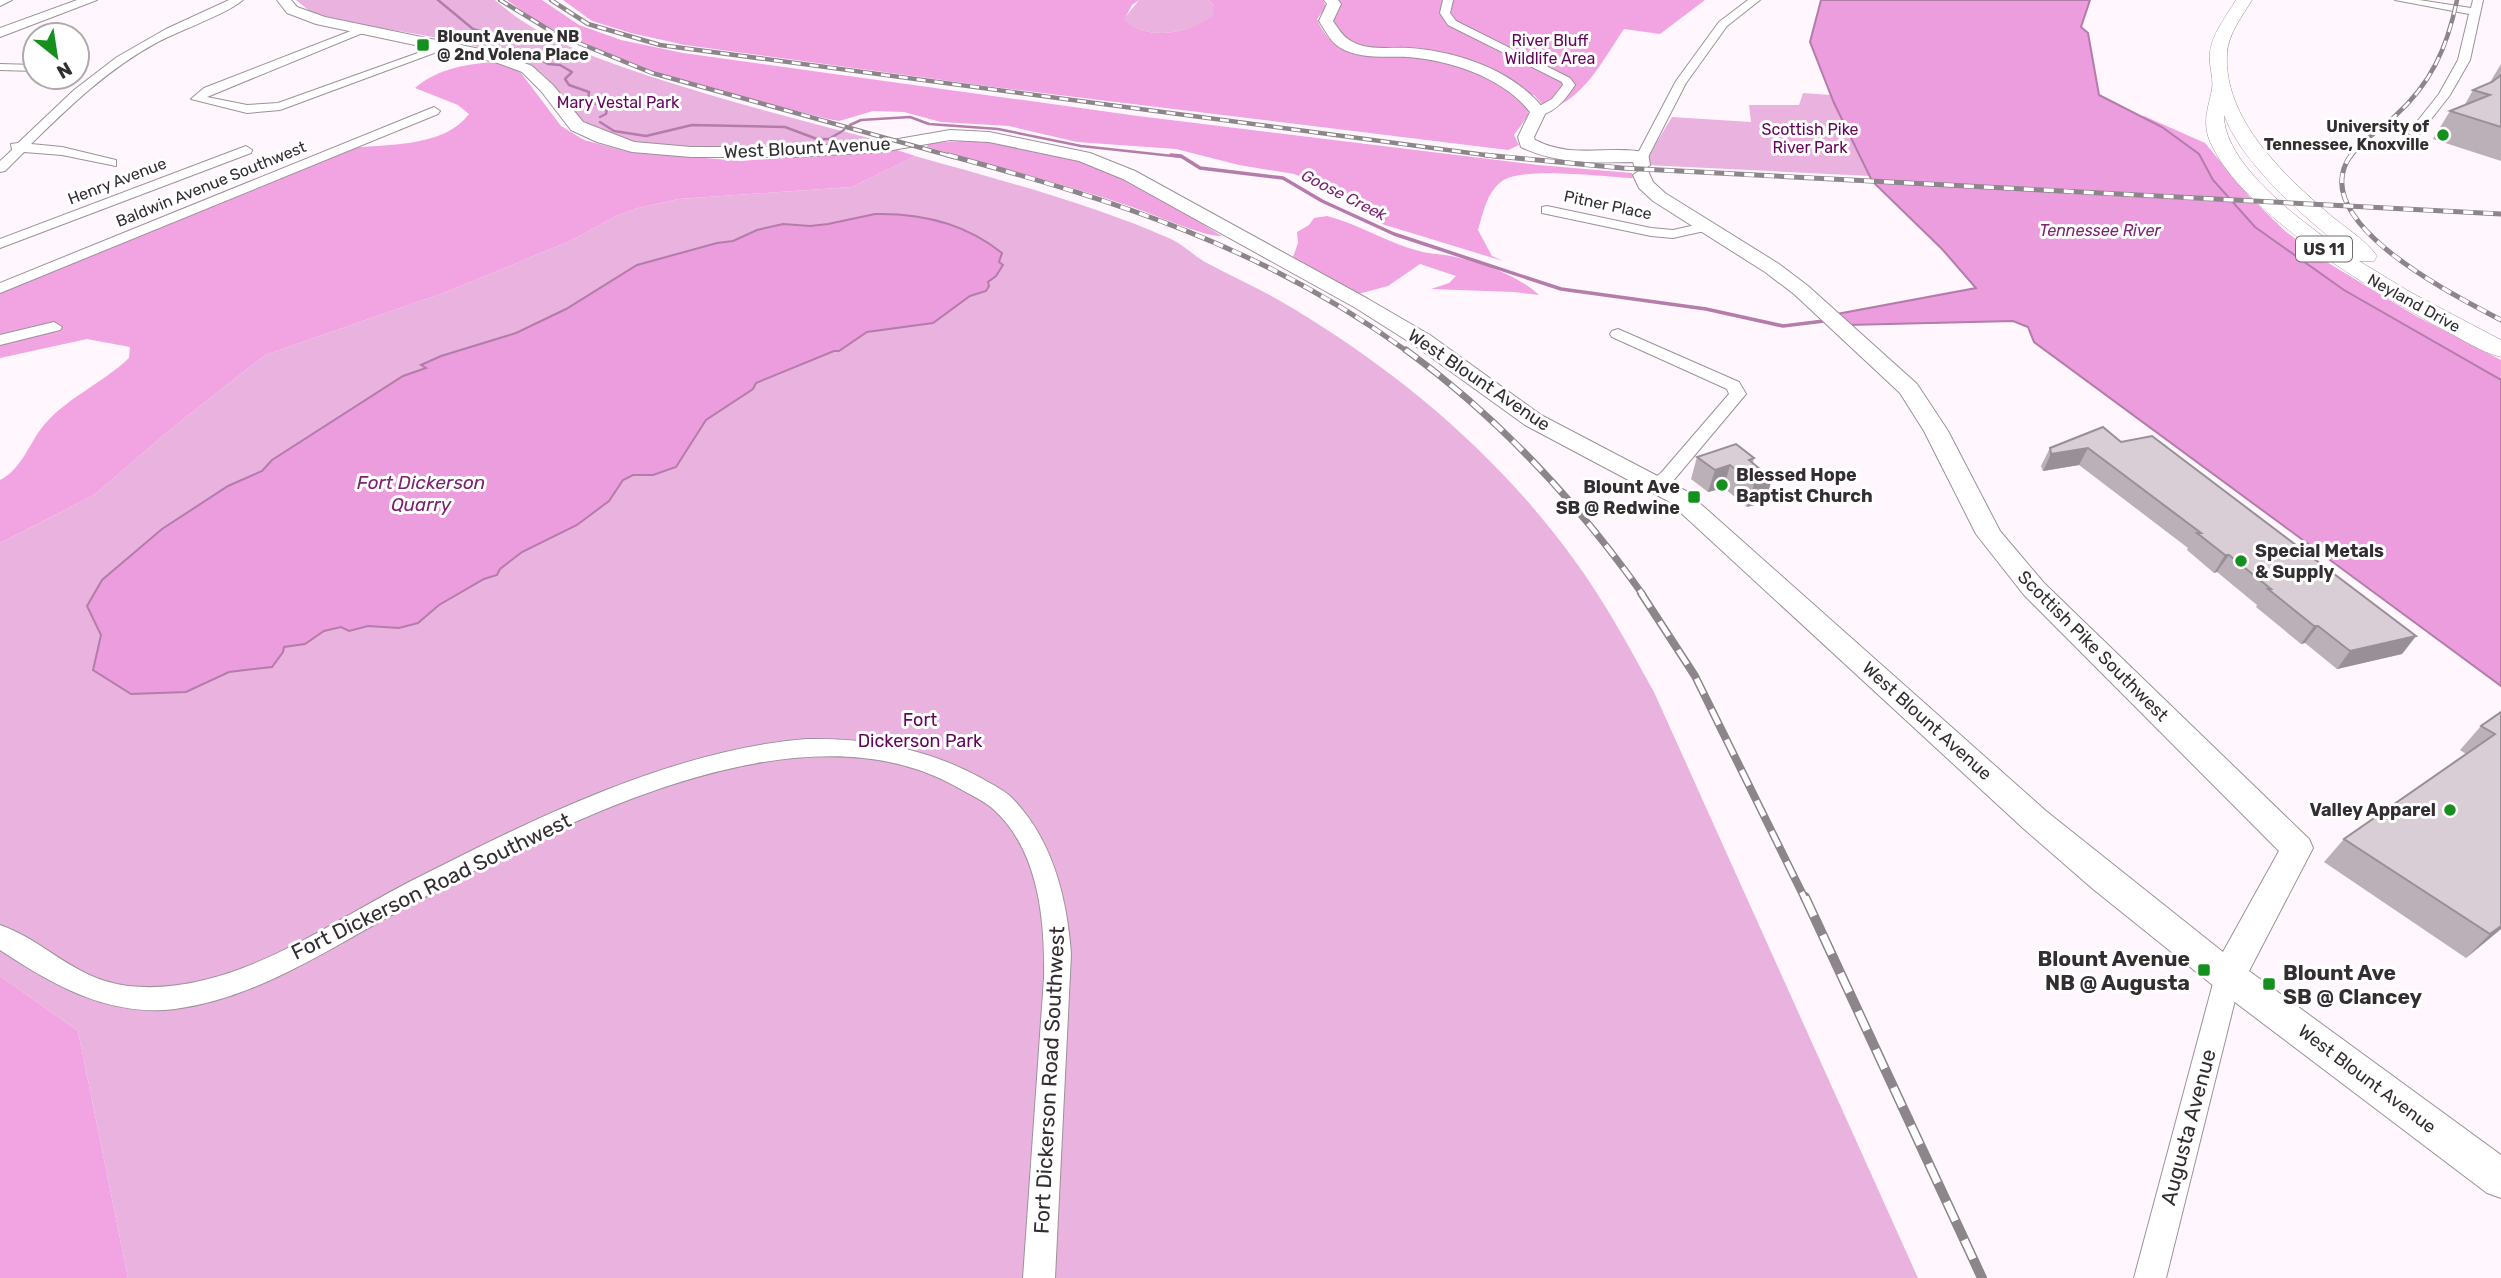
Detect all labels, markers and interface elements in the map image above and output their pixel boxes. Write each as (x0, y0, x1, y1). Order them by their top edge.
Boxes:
north arrow (21, 21, 91, 91)
place label: Blount Avenue NB @ 2nd Volena Place (437, 27, 589, 64)
park label: River Bluff Wildlife Area (1505, 31, 1595, 68)
marker: Blount Avenue NB @ 2nd Volena Place (415, 37, 431, 53)
text: N (53, 57, 76, 84)
park label: Mary Vestal Park (557, 93, 680, 112)
place label: University of Tennessee, Knoxville (2264, 117, 2430, 154)
park label: Scottish Pike River Park (1761, 120, 1859, 157)
marker: University of Tennessee, Knoxville (2435, 127, 2451, 143)
street label: West Blount Avenue (723, 133, 891, 163)
street label: Baldwin Avenue Southwest (113, 137, 309, 231)
street label: Henry Avenue (65, 153, 169, 209)
water label: Goose Creek (1298, 165, 1390, 225)
street label: Pitner Place (1562, 186, 1654, 224)
water label: Tennessee River (2039, 221, 2161, 240)
road number: US 11 (2296, 236, 2352, 262)
street label: Neyland Drive (2364, 270, 2464, 336)
street label: West Blount Avenue (1404, 324, 1554, 436)
place label: Blessed Hope Baptist Church (1736, 464, 1873, 507)
water label: Fort Dickerson Quarry (357, 471, 485, 516)
place label: Blount Ave SB @ Redwine (1556, 476, 1680, 519)
marker: Blessed Hope Baptist Church (1714, 477, 1730, 493)
marker: Blount Ave SB @ Redwine (1686, 489, 1702, 505)
place label: Special Metals & Supply (2255, 540, 2384, 583)
marker: Special Metals & Supply (2233, 553, 2249, 569)
street label: Scottish Pike Southwest (2013, 566, 2173, 726)
street label: West Blount Avenue (1858, 657, 1996, 785)
park label: Fort Dickerson Park (858, 709, 983, 752)
place label: Valley Apparel (2310, 799, 2436, 821)
marker: Valley Apparel (2442, 802, 2458, 818)
street label: Fort Dickerson Road Southwest (287, 807, 575, 965)
street label: Fort Dickerson Road Southwest (1028, 926, 1070, 1234)
place label: Blount Avenue NB @ Augusta (2038, 946, 2190, 995)
place label: Blount Ave SB @ Clancey (2283, 960, 2422, 1009)
marker: Blount Avenue NB @ Augusta (2196, 962, 2212, 978)
marker: Blount Ave SB @ Clancey (2261, 976, 2277, 992)
street label: West Blount Avenue (2294, 1020, 2440, 1138)
street label: Augusta Avenue (2155, 1046, 2221, 1208)

